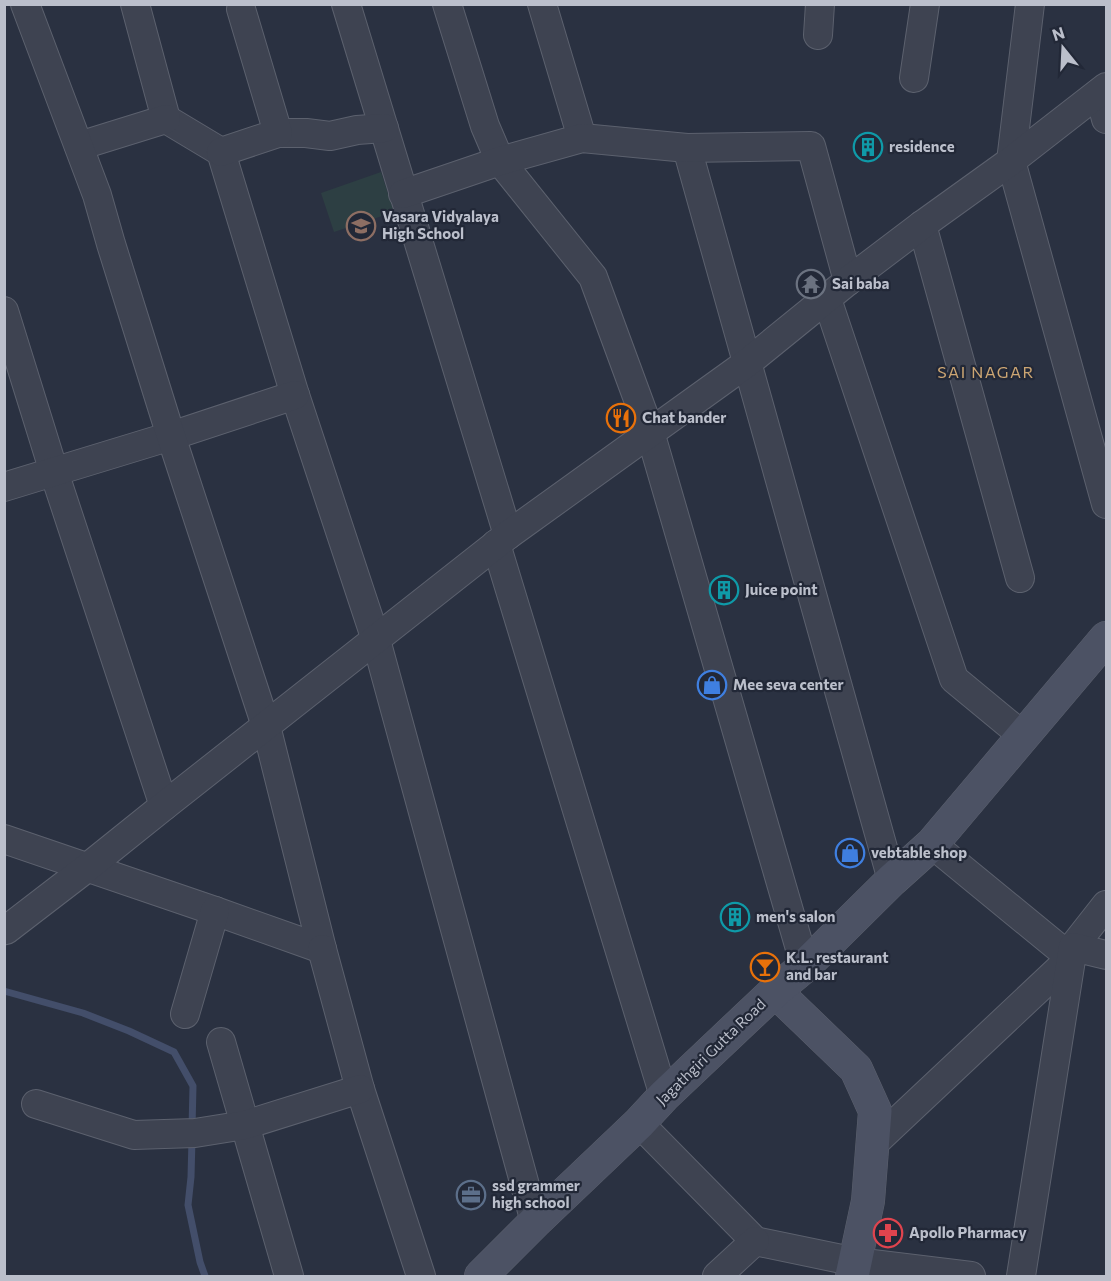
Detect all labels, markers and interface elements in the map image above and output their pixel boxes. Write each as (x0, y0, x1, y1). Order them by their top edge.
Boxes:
north arrow (1033, 18, 1093, 78)
text: N (1050, 22, 1067, 44)
building icon: residence (852, 131, 884, 163)
place label: residence (889, 137, 955, 155)
place label: Vasara Vidyalaya High School (382, 207, 499, 242)
school or university icon: Vasara Vidyalaya High School (345, 210, 377, 242)
temple icon: Sai baba (795, 268, 827, 300)
place label: Sai baba (832, 274, 890, 292)
district label: SAI NAGAR (937, 362, 1035, 381)
restaurant icon: Chat bander (605, 402, 637, 434)
place label: Chat bander (642, 408, 726, 426)
building icon: Juice point (708, 574, 740, 606)
place label: Juice point (745, 580, 818, 598)
shop icon: Mee seva center (696, 669, 728, 701)
place label: Mee seva center (733, 675, 844, 693)
shop icon: vebtable shop (834, 837, 866, 869)
place label: vebtable shop (871, 843, 967, 861)
building icon: men's salon (719, 901, 751, 933)
place label: men's salon (756, 907, 836, 925)
place label: K.L. restaurant and bar (786, 948, 889, 983)
bar icon: K.L. restaurant and bar (749, 951, 781, 983)
street label: Jagathgiri Gutta Road (652, 994, 769, 1108)
place label: ssd grammer high school (492, 1176, 580, 1211)
office icon: ssd grammer high school (455, 1179, 487, 1211)
pharmacy icon: Apollo Pharmacy (872, 1217, 904, 1249)
place label: Apollo Pharmacy (909, 1223, 1027, 1241)

